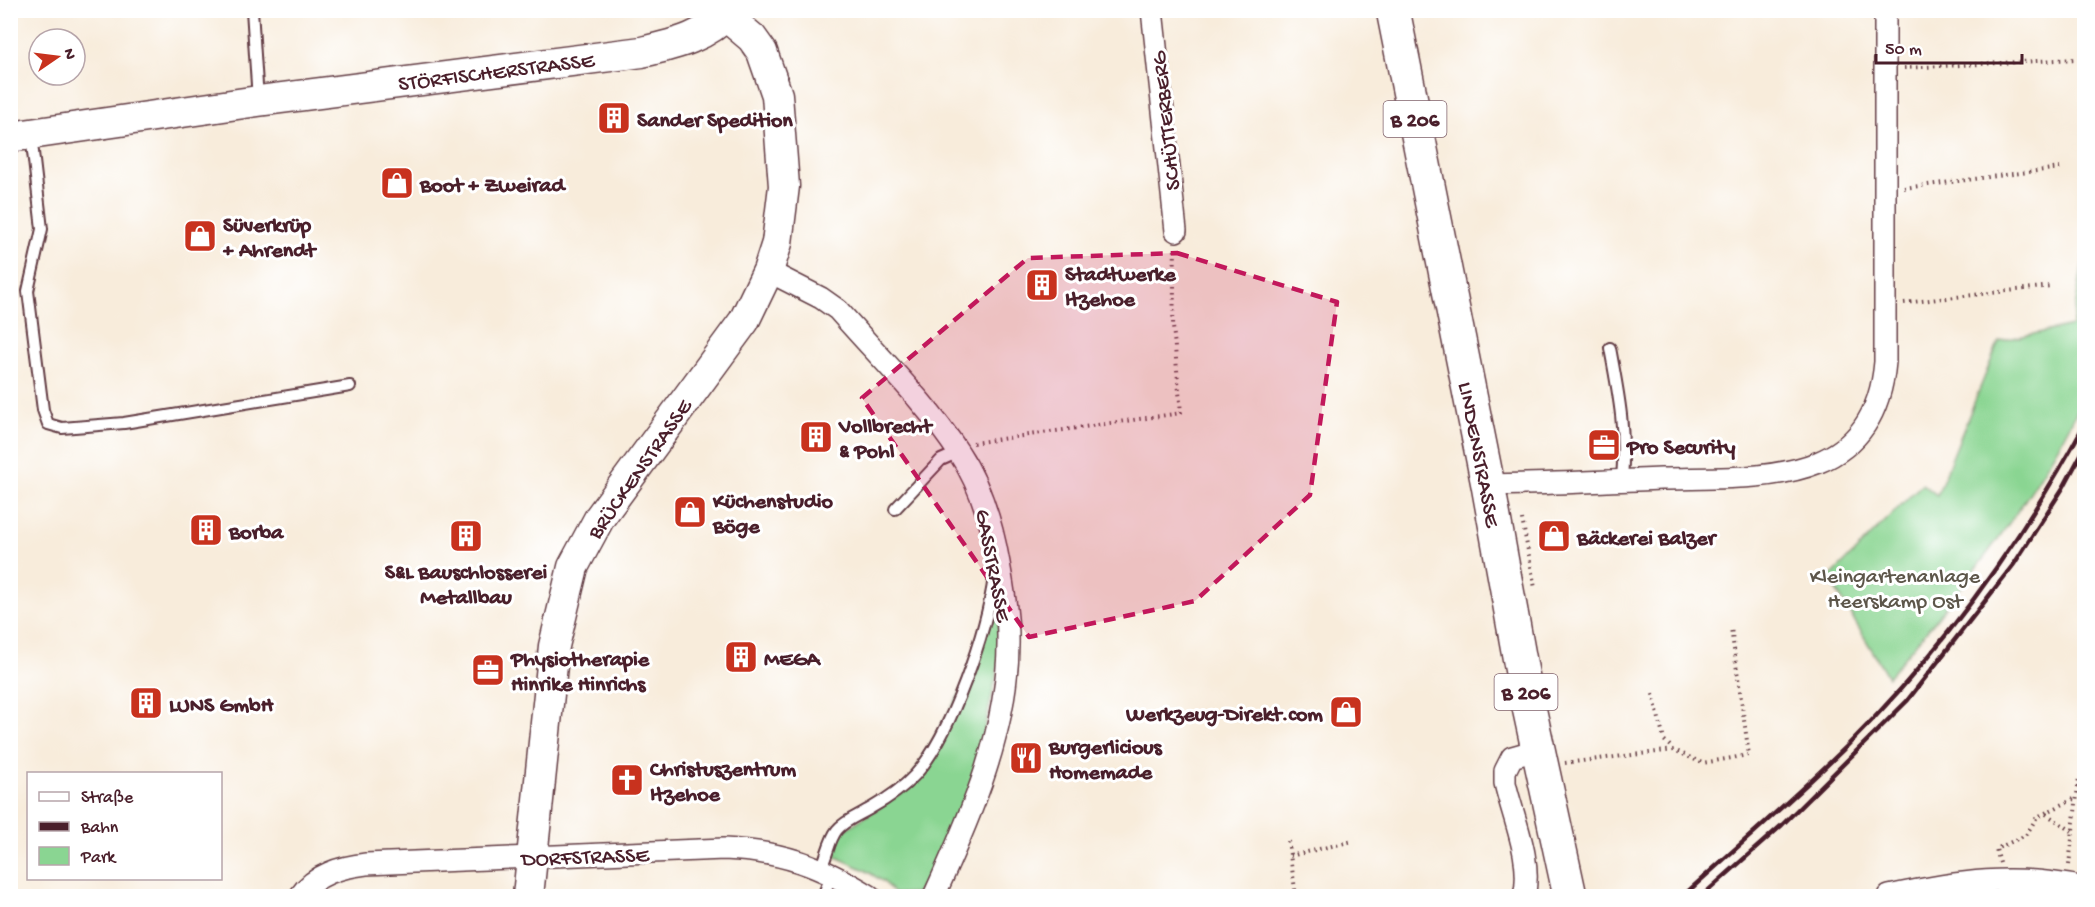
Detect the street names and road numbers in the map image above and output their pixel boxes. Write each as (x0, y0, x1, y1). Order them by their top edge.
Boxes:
street label: STÖRFISCHERSTRASSE (397, 49, 597, 99)
street label: SCHÜTTERBERG (1148, 49, 1188, 192)
road number: B 206 (1384, 101, 1446, 137)
street label: LINDENSTRASSE (1450, 380, 1504, 531)
street label: BRÜCKENSTRASSE (583, 394, 700, 546)
street label: GASSTRASSE (967, 507, 1015, 626)
road number: B 206 (1494, 674, 1558, 710)
street label: DORFSTRASSE (519, 844, 651, 874)

